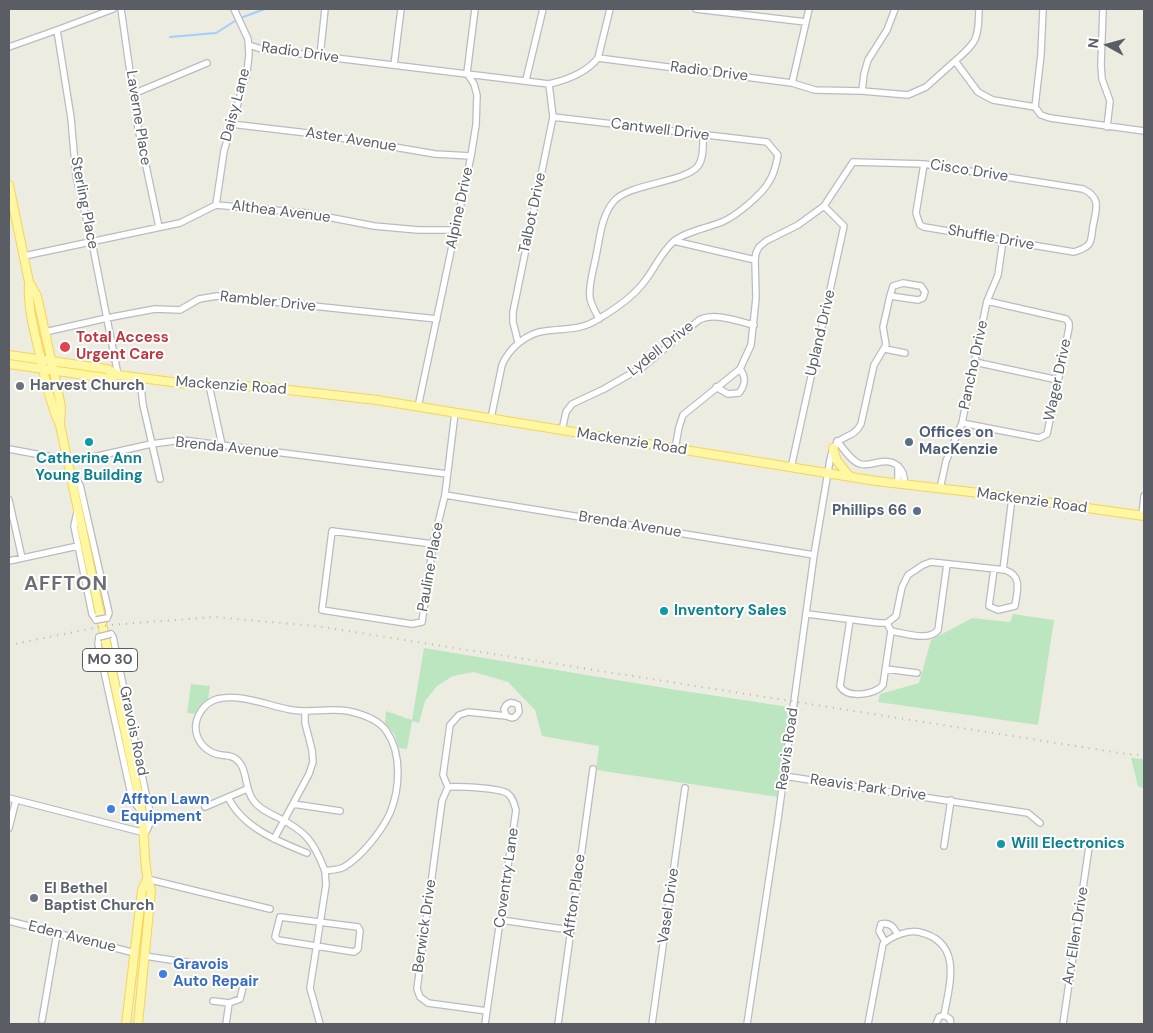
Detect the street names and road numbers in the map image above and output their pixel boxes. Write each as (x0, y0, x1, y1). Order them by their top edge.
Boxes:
street label: Radio Drive (260, 39, 340, 67)
street label: Radio Drive (669, 58, 749, 86)
street label: Daisy Lane (218, 67, 254, 143)
street label: Laverne Place (122, 69, 154, 167)
street label: Cantwell Drive (610, 115, 710, 145)
street label: Aster Avenue (304, 124, 398, 156)
street label: Sterling Place (66, 155, 102, 251)
street label: Cisco Drive (929, 156, 1009, 186)
street label: Alpine Drive (443, 166, 477, 250)
street label: Talbot Drive (516, 171, 550, 255)
street label: Althea Avenue (231, 197, 331, 227)
street label: Shuffle Drive (946, 222, 1036, 254)
street label: Rambler Drive (219, 288, 317, 316)
street label: Upland Drive (802, 288, 840, 378)
street label: Lydell Drive (624, 318, 698, 380)
street label: Pancho Drive (956, 319, 992, 411)
street label: Wager Drive (1041, 337, 1075, 423)
street label: Mackenzie Road (175, 373, 287, 399)
street label: Mackenzie Road (576, 424, 688, 460)
street label: Brenda Avenue (174, 434, 280, 462)
street label: Mackenzie Road (976, 484, 1088, 518)
street label: Brenda Avenue (577, 508, 683, 542)
street label: Pauline Place (414, 521, 448, 613)
road number: MO 30 (82, 648, 138, 672)
street label: Gravois Road (115, 684, 151, 778)
street label: Reavis Road (773, 707, 803, 791)
street label: Reavis Park Drive (809, 771, 927, 805)
street label: Coventry Lane (491, 827, 523, 929)
street label: Affton Place (560, 853, 590, 939)
street label: Vasel Drive (655, 867, 683, 945)
street label: Berwick Drive (410, 878, 440, 974)
street label: Arv Ellen Drive (1059, 886, 1093, 986)
street label: Eden Avenue (26, 917, 118, 957)

